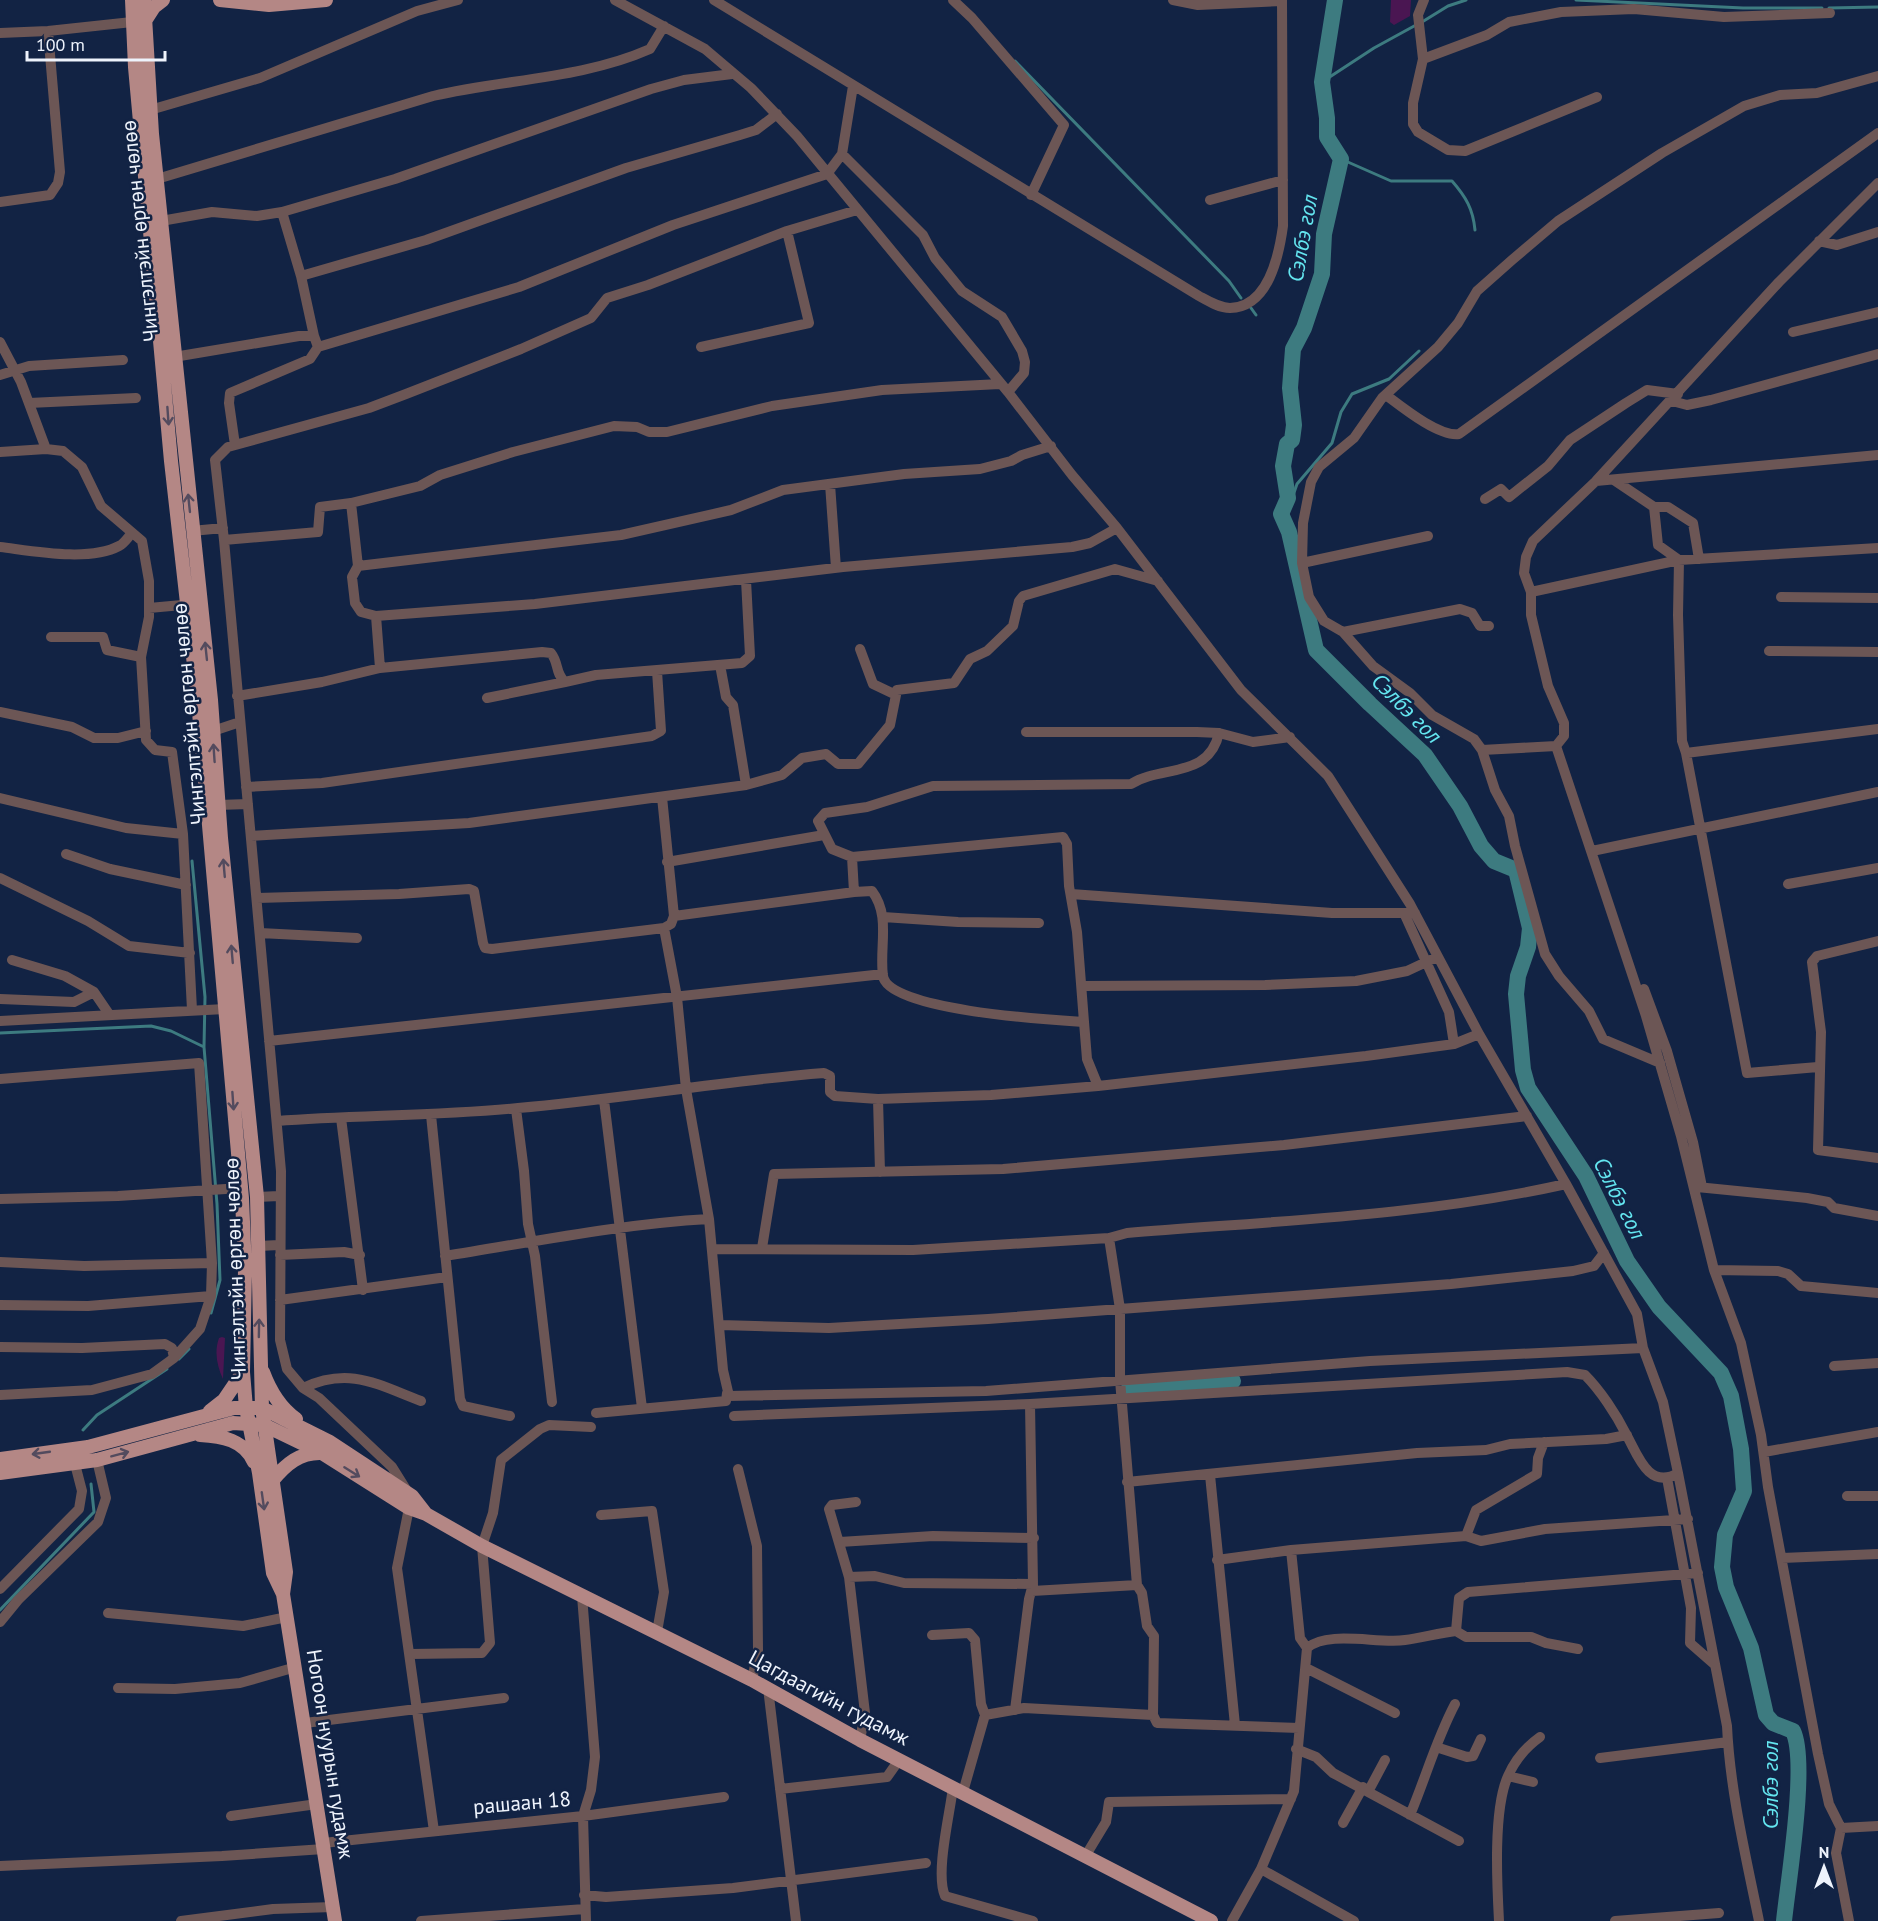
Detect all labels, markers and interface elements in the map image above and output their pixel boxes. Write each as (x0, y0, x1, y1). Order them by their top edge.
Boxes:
scale bar (27, 24, 165, 62)
text: 100 m (36, 33, 85, 56)
street label: Чингэлтэйн өргөн чөлөө (114, 119, 165, 343)
water label: Сэлбэ гол (1281, 192, 1323, 284)
one-way arrow (163, 406, 174, 426)
one-way arrow (183, 493, 194, 513)
street label: Чингэлтэйн өргөн чөлөө (165, 602, 212, 826)
one-way arrow (200, 642, 211, 662)
water label: Сэлбэ гол (1366, 667, 1448, 749)
one-way arrow (209, 743, 220, 763)
one-way arrow (218, 859, 229, 879)
one-way arrow (226, 944, 237, 964)
one-way arrow (228, 1090, 239, 1110)
water label: Сэлбэ гол (1587, 1152, 1653, 1244)
street label: Чингэлтэйн өргөн чөлөө (217, 1157, 252, 1381)
one-way arrow (253, 1319, 265, 1339)
one-way arrow (32, 1448, 51, 1459)
one-way arrow (110, 1448, 129, 1459)
one-way arrow (344, 1466, 361, 1479)
one-way arrow (257, 1491, 268, 1511)
street label: Цагдаагийн гудамж (744, 1644, 914, 1751)
street label: Ногоон нуурын гудамж (301, 1647, 360, 1861)
water label: Сэлбэ гол (1756, 1741, 1784, 1829)
street label: рашаан 18 (472, 1785, 572, 1820)
north arrow (1794, 1837, 1854, 1897)
text: N (1819, 1842, 1829, 1862)

